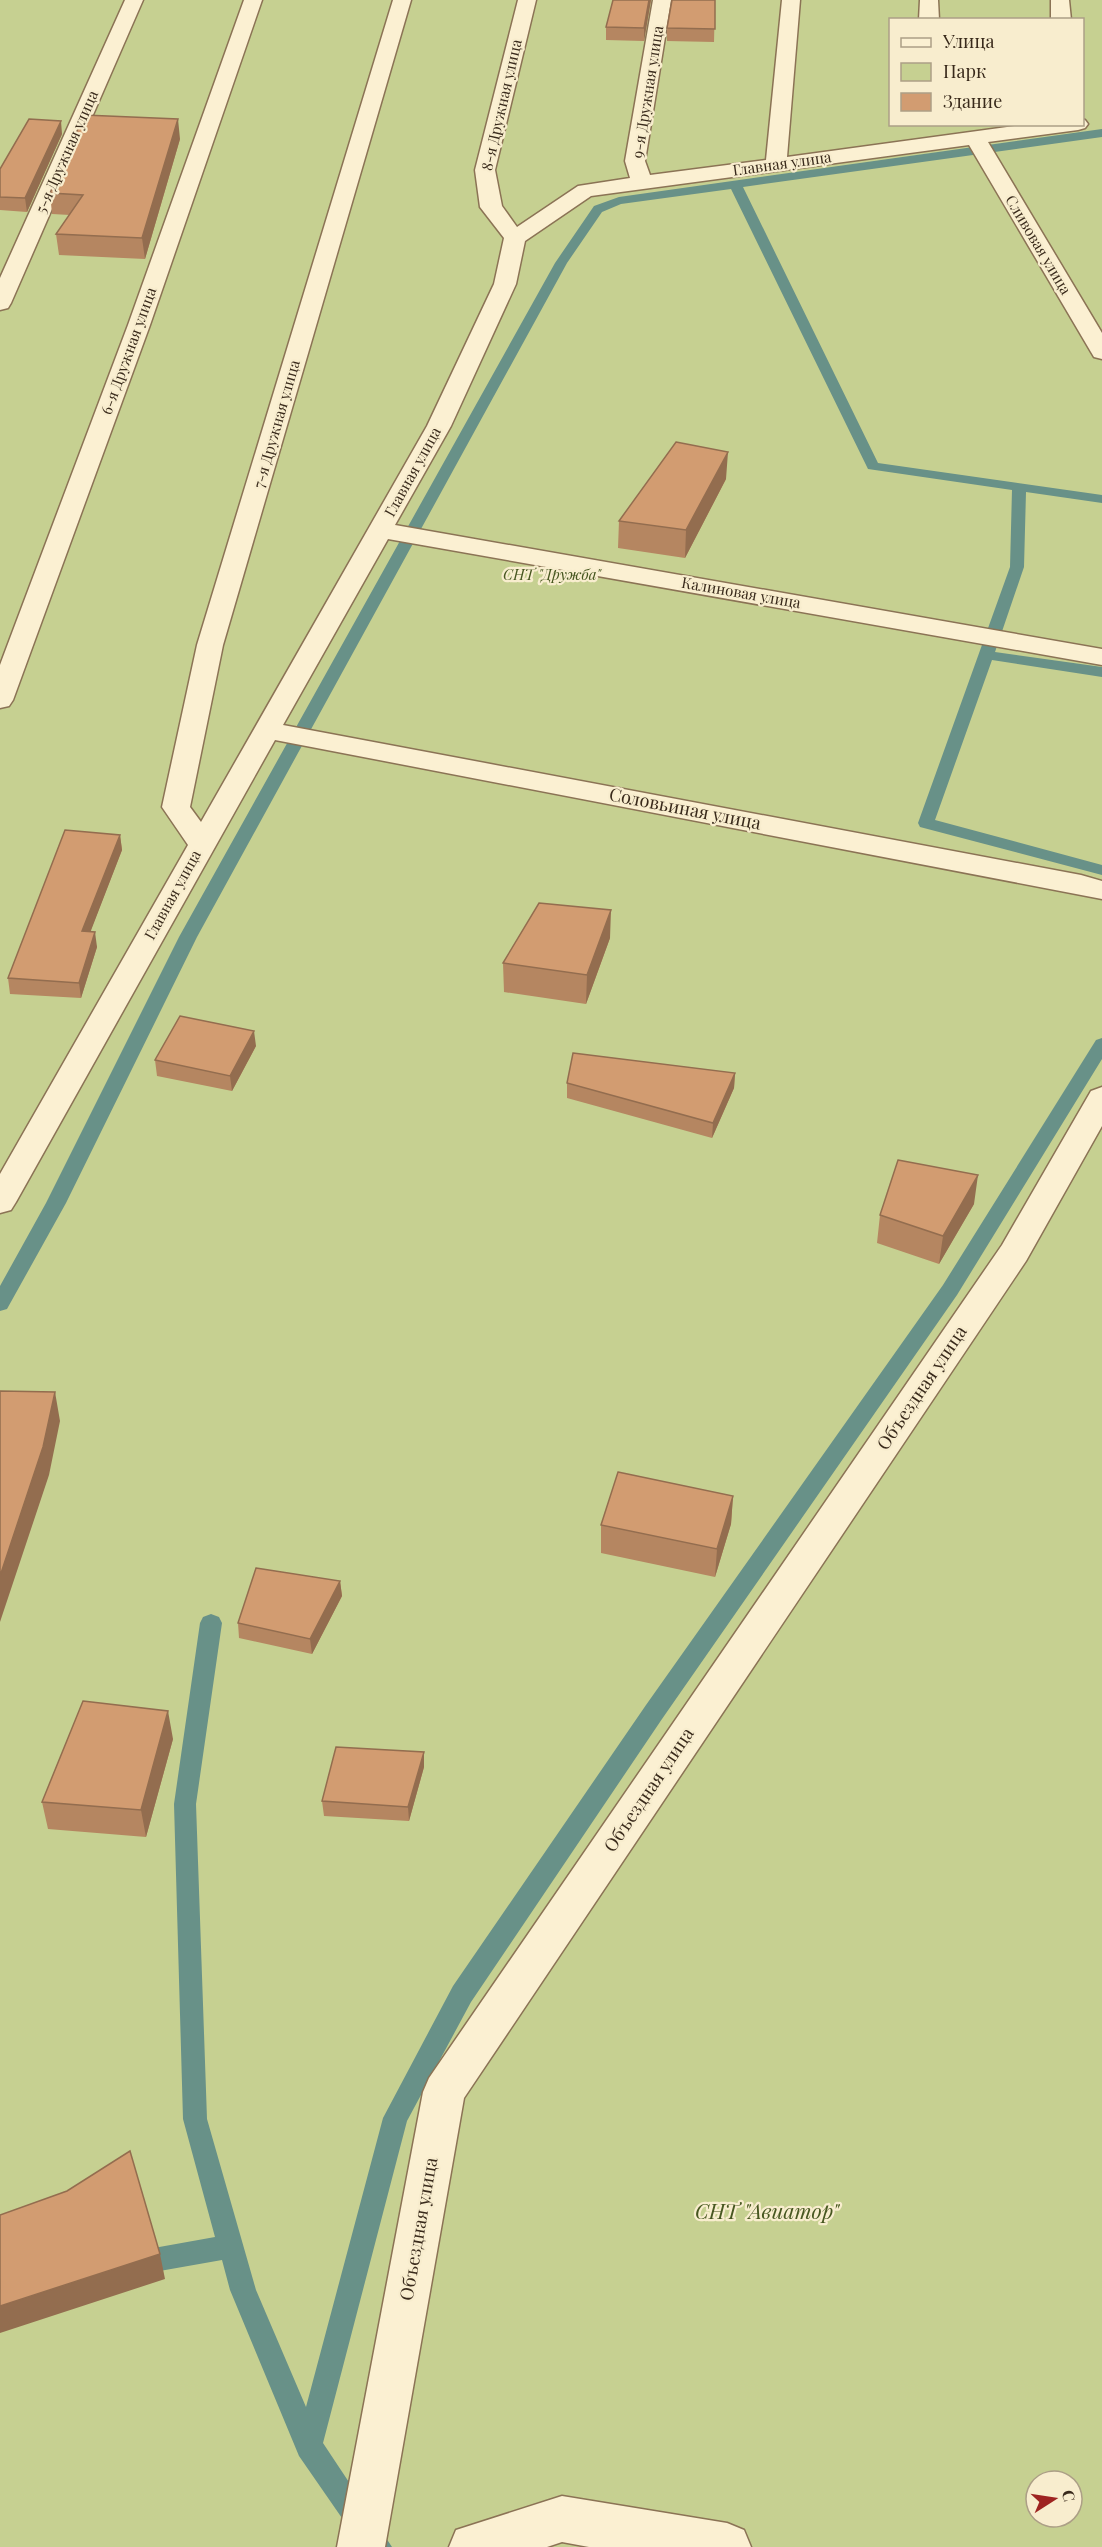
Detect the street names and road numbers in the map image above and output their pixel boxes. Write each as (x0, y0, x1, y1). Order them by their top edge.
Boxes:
street label: 9-я Дружная улица (627, 24, 667, 160)
street label: 8-я Дружная улица (476, 37, 526, 172)
street label: 5-я Дружная улица (30, 87, 102, 216)
street label: Главная улица (731, 146, 833, 180)
street label: Сливовая улица (1001, 191, 1077, 298)
street label: 6-я Дружная улица (96, 284, 161, 417)
street label: 7-я Дружная улица (248, 357, 304, 490)
street label: Главная улица (379, 423, 445, 520)
street label: Калиновая улица (680, 572, 803, 612)
street label: Соловьиная улица (607, 782, 763, 835)
street label: Главная улица (139, 846, 205, 943)
street label: Объездная улица (871, 1321, 972, 1454)
street label: Объездная улица (598, 1723, 699, 1856)
street label: Объездная улица (394, 2155, 442, 2302)

